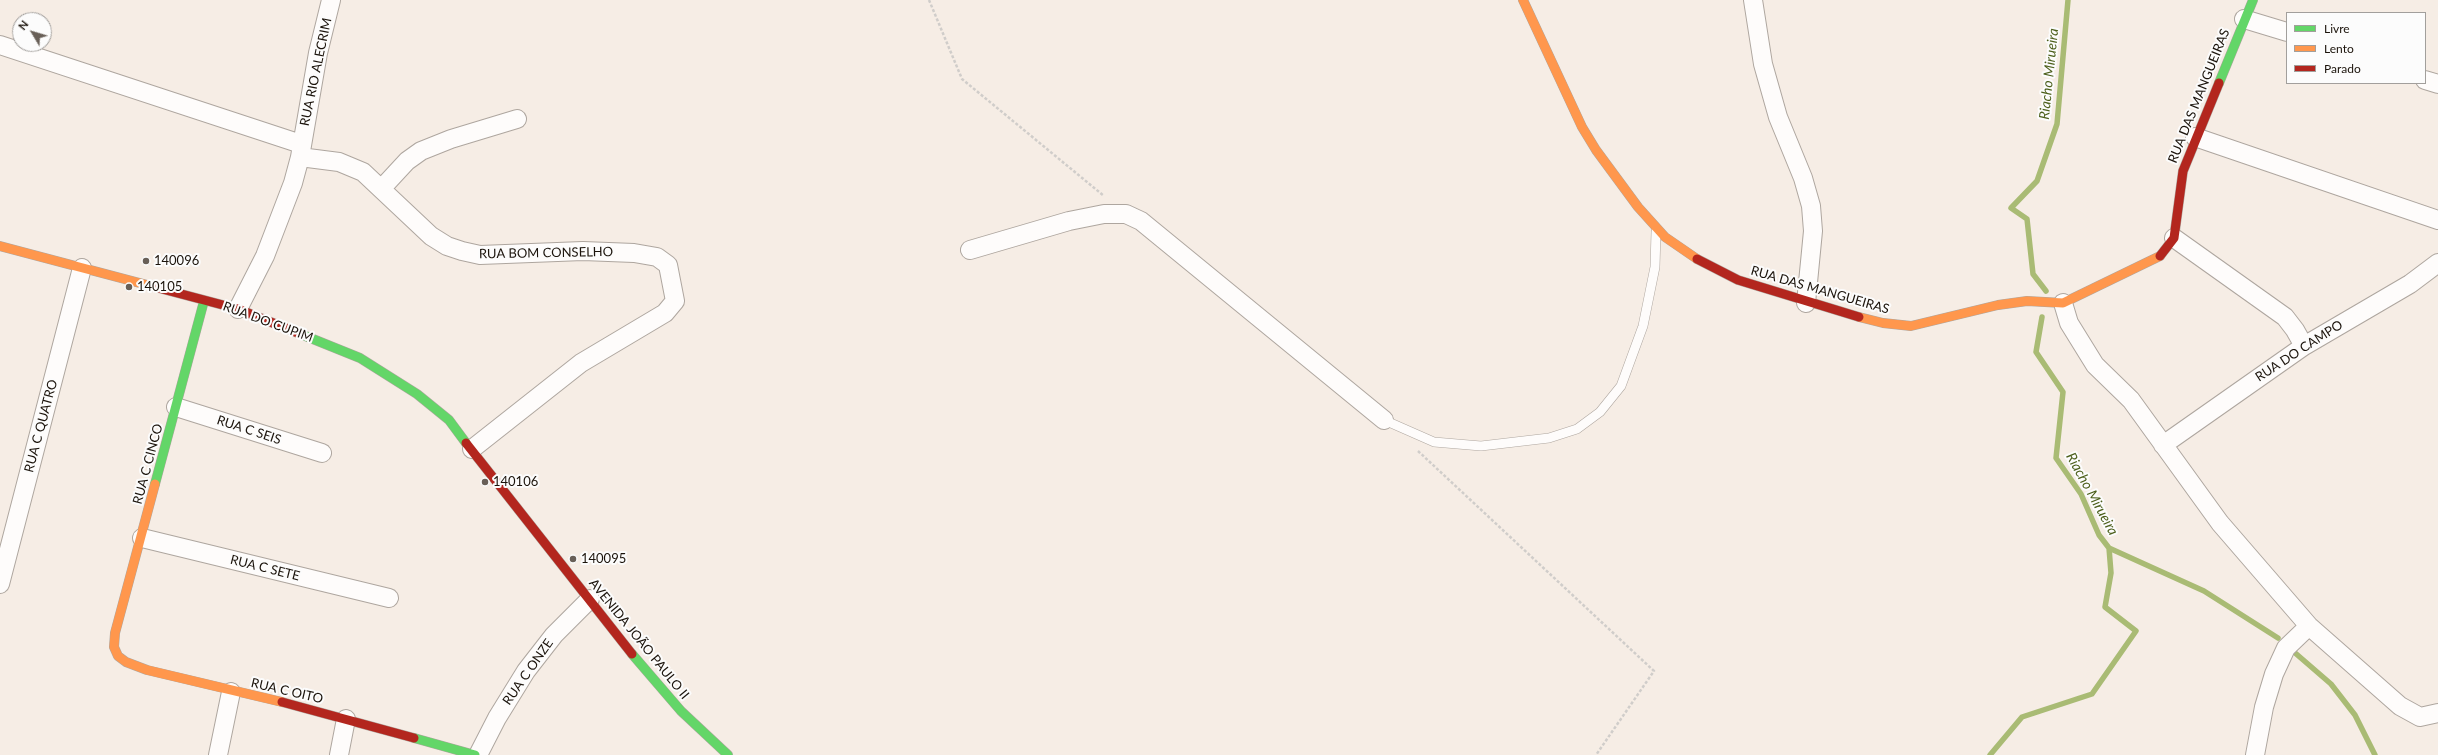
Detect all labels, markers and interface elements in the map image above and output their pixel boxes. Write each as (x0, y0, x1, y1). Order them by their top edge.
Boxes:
north arrow (12, 12, 52, 52)
legend (2286, 12, 2426, 84)
street label: RUA RIO ALECRIM (297, 16, 335, 128)
text: N (15, 18, 31, 32)
text: Livre (2324, 21, 2350, 36)
street label: RUA DAS MANGUEIRAS (2165, 27, 2233, 165)
water label: Riacho Mirueira (2036, 28, 2062, 120)
text: Lento (2324, 41, 2354, 56)
text: Parado (2324, 61, 2361, 76)
street label: RUA BOM CONSELHO (479, 244, 613, 262)
place label: 140096 (154, 253, 199, 269)
marker: 140096 (141, 256, 151, 266)
street label: RUA DAS MANGUEIRAS (1749, 263, 1891, 317)
place label: 140105 (137, 279, 182, 295)
marker: 140105 (124, 282, 134, 292)
street label: RUA DO CUPIM (221, 298, 315, 346)
street label: RUA DO CAMPO (2252, 317, 2346, 385)
street label: RUA C QUATRO (21, 378, 61, 474)
street label: RUA C SEIS (215, 412, 283, 448)
street label: RUA C CINCO (130, 422, 166, 506)
water label: Riacho Mirueira (2062, 450, 2122, 538)
place label: 140106 (493, 474, 538, 490)
marker: 140106 (480, 477, 490, 487)
place label: 140095 (581, 551, 626, 567)
street label: RUA C SETE (229, 552, 301, 584)
marker: 140095 (568, 554, 578, 564)
street label: AVENIDA JOÃO PAULO II (586, 576, 692, 702)
street label: RUA C ONZE (499, 636, 557, 708)
street label: RUA C OITO (250, 675, 324, 707)

